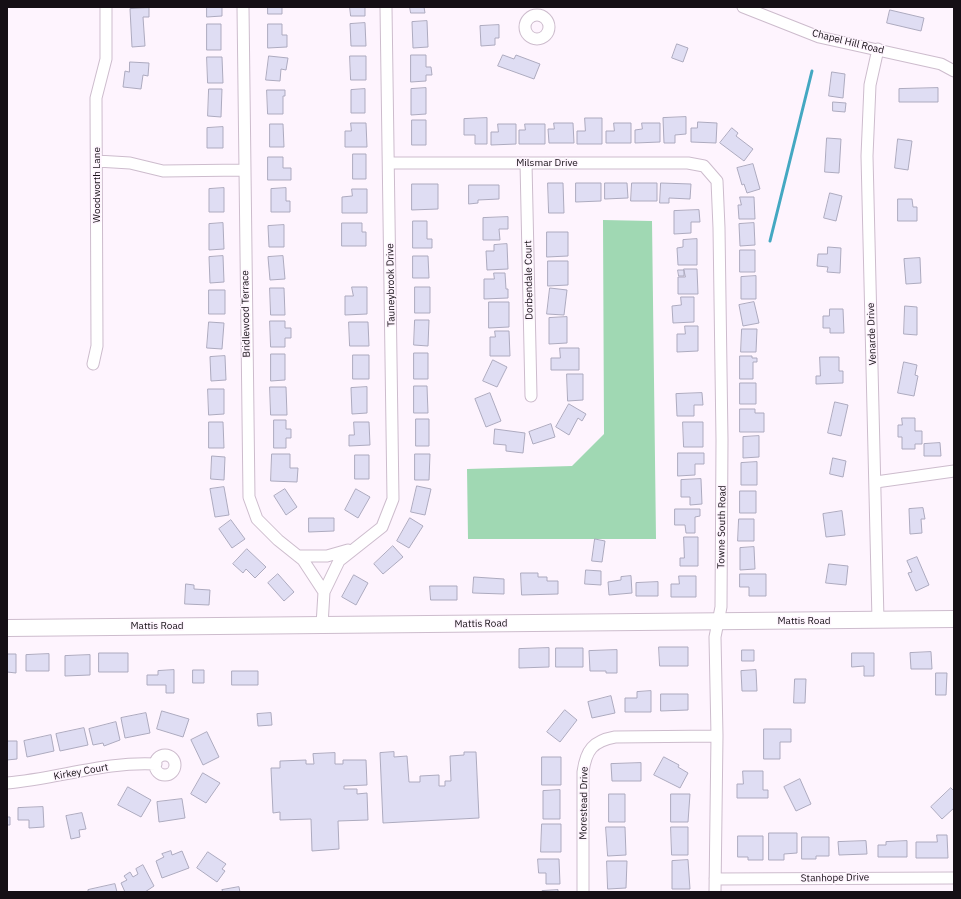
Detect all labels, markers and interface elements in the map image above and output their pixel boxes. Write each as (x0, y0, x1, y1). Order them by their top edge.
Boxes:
street label: Chapel Hill Road (811, 27, 885, 57)
street label: Woodworth Lane (91, 147, 103, 223)
street label: Milsmar Drive (516, 157, 578, 169)
street label: Dorbendale Court (522, 240, 536, 320)
street label: Tauneybrook Drive (384, 243, 398, 327)
street label: Bridlewood Terrace (239, 270, 253, 358)
street label: Venarde Drive (865, 302, 879, 366)
street label: Towne South Road (715, 485, 729, 569)
street label: Mattis Road (777, 615, 831, 627)
street label: Mattis Road (454, 618, 508, 630)
street label: Mattis Road (130, 620, 184, 632)
street label: Kirkey Court (53, 761, 109, 783)
street label: Morestead Drive (577, 766, 591, 840)
street label: Stanhope Drive (801, 871, 869, 885)

